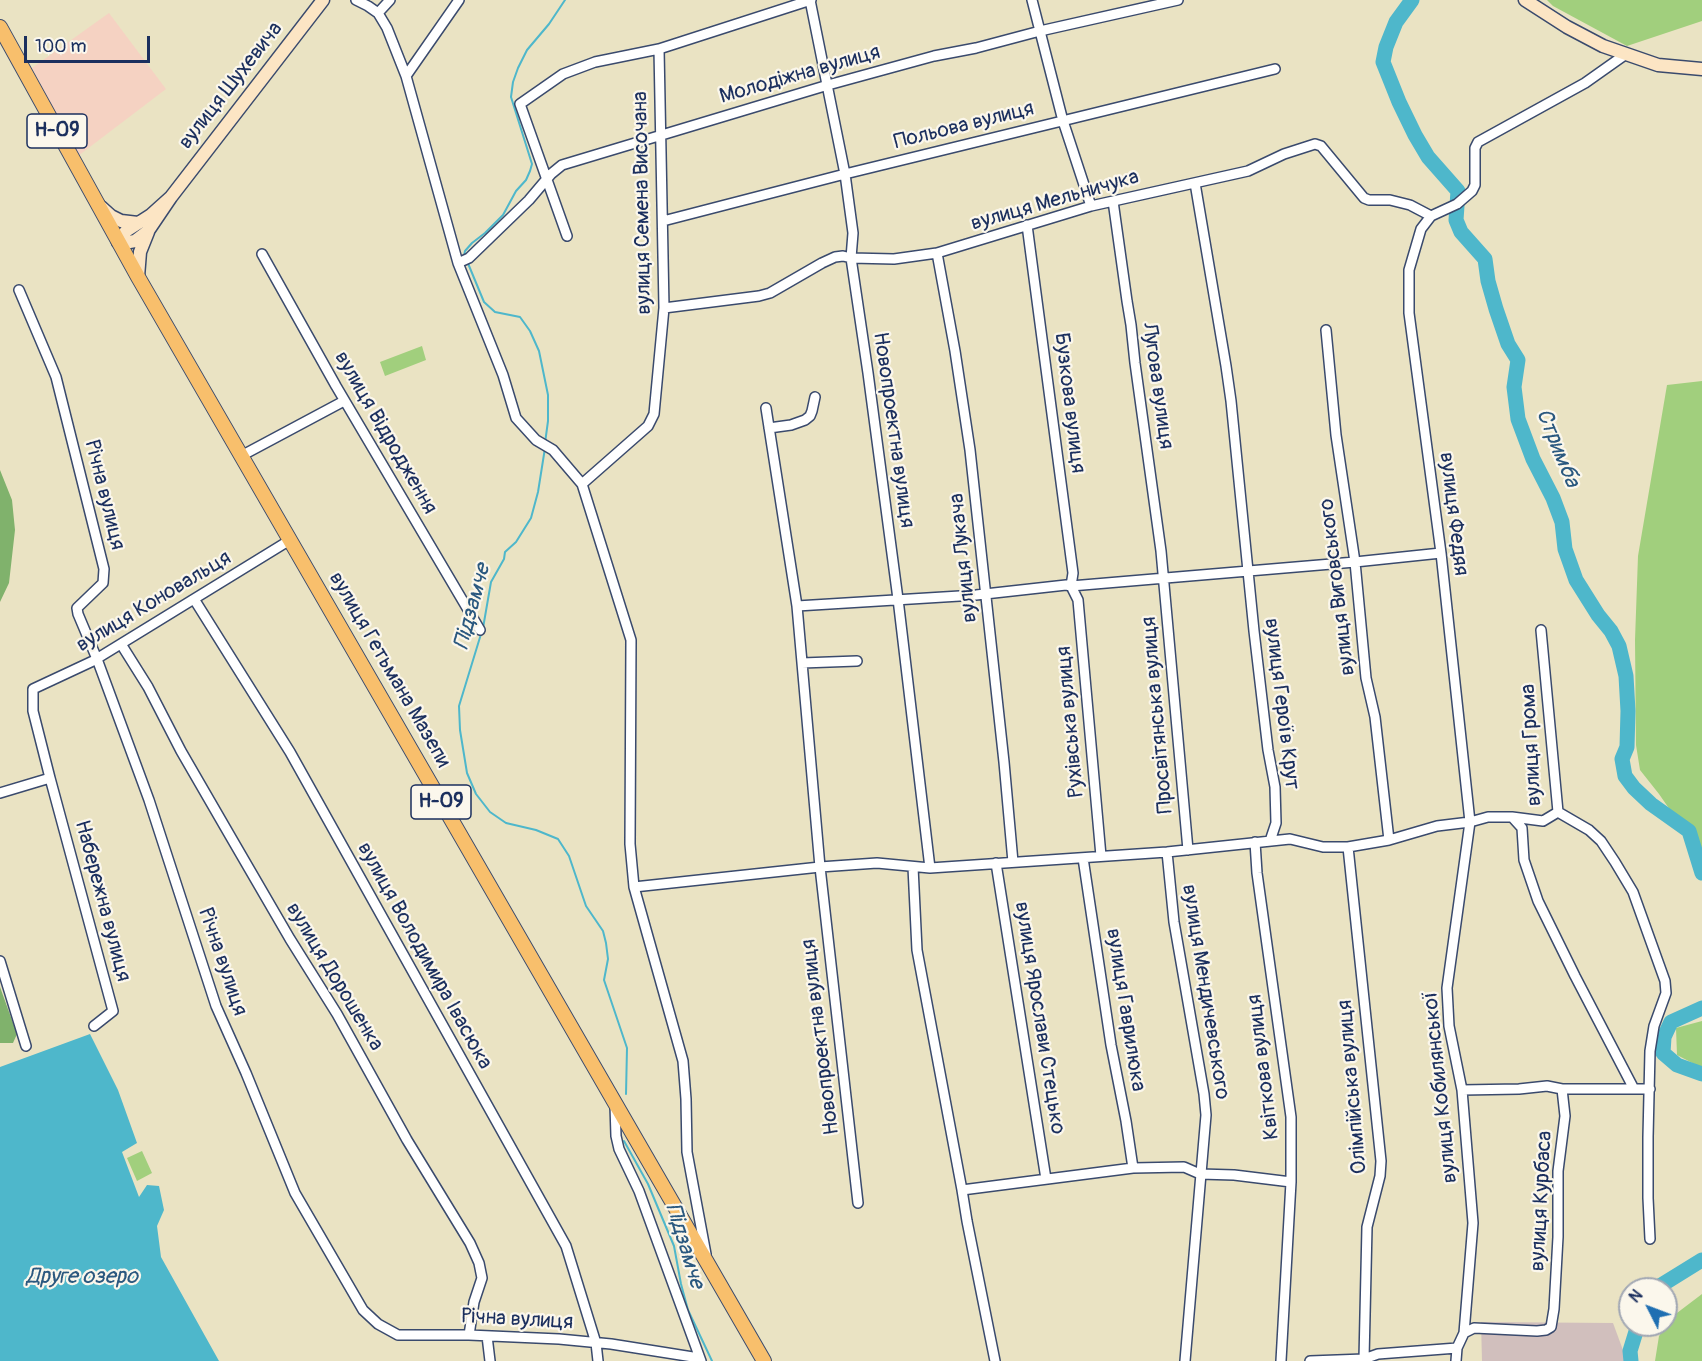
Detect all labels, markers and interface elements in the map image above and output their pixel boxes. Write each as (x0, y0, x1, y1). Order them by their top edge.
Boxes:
street label: вулиця Шухевича (174, 17, 288, 155)
scale bar (27, 24, 153, 62)
text: 100 m (35, 35, 87, 58)
street label: Молодіжна вулиця (717, 40, 883, 110)
street label: вулиця Семена Височана (628, 91, 658, 315)
street label: Польова вулиця (891, 96, 1037, 156)
road number: Н-09 (27, 114, 87, 148)
street label: вулиця Мельничука (968, 165, 1142, 237)
street label: Лугова вулиця (1136, 321, 1178, 451)
street label: Новопроектна вулиця (867, 331, 919, 529)
street label: Бузкова вулиця (1048, 331, 1090, 475)
street label: вулиця Відродження (328, 347, 442, 519)
water label: Стримба (1529, 405, 1585, 491)
street label: Річна вулиця (78, 437, 130, 553)
street label: вулиця Федяя (1433, 451, 1473, 577)
street label: вулиця Лукача (945, 492, 983, 624)
street label: вулиця Виговського (1315, 497, 1361, 677)
street label: вулиця Коновальця (72, 546, 236, 658)
water label: Підзамче (449, 561, 497, 653)
street label: вулиця Гетьмана Мазепи (323, 568, 455, 772)
street label: Просвітянська вулиця (1137, 615, 1179, 815)
street label: вулиця Героїв Крут (1258, 617, 1304, 791)
street label: Рухівська вулиця (1052, 645, 1090, 799)
street label: вулиця Грома (1516, 683, 1548, 807)
road number: Н-09 (411, 785, 471, 819)
street label: Набережна вулиця (68, 818, 136, 984)
street label: вулиця Володимира Івасюка (351, 838, 497, 1074)
street label: вулиця Мендичевського (1176, 883, 1234, 1101)
street label: вулиця Дорошенка (280, 898, 388, 1056)
street label: вулиця Ярослави Стецько (1008, 900, 1070, 1136)
street label: Річна вулиця (192, 905, 252, 1019)
street label: вулиця Гаврилюка (1100, 927, 1150, 1093)
street label: Новопроектна вулиця (796, 938, 846, 1136)
street label: вулиця Кобилянської (1418, 990, 1464, 1184)
street label: Квіткова вулиця (1243, 993, 1285, 1141)
street label: Олімпійська вулиця (1333, 999, 1373, 1175)
street label: вулиця Курбаса (1526, 1130, 1558, 1272)
water label: Підзамче (659, 1200, 709, 1292)
water label: Друге озеро (26, 1264, 138, 1290)
north arrow (1618, 1277, 1678, 1337)
text: N (1625, 1286, 1647, 1307)
street label: Річна вулиця (460, 1304, 574, 1336)

